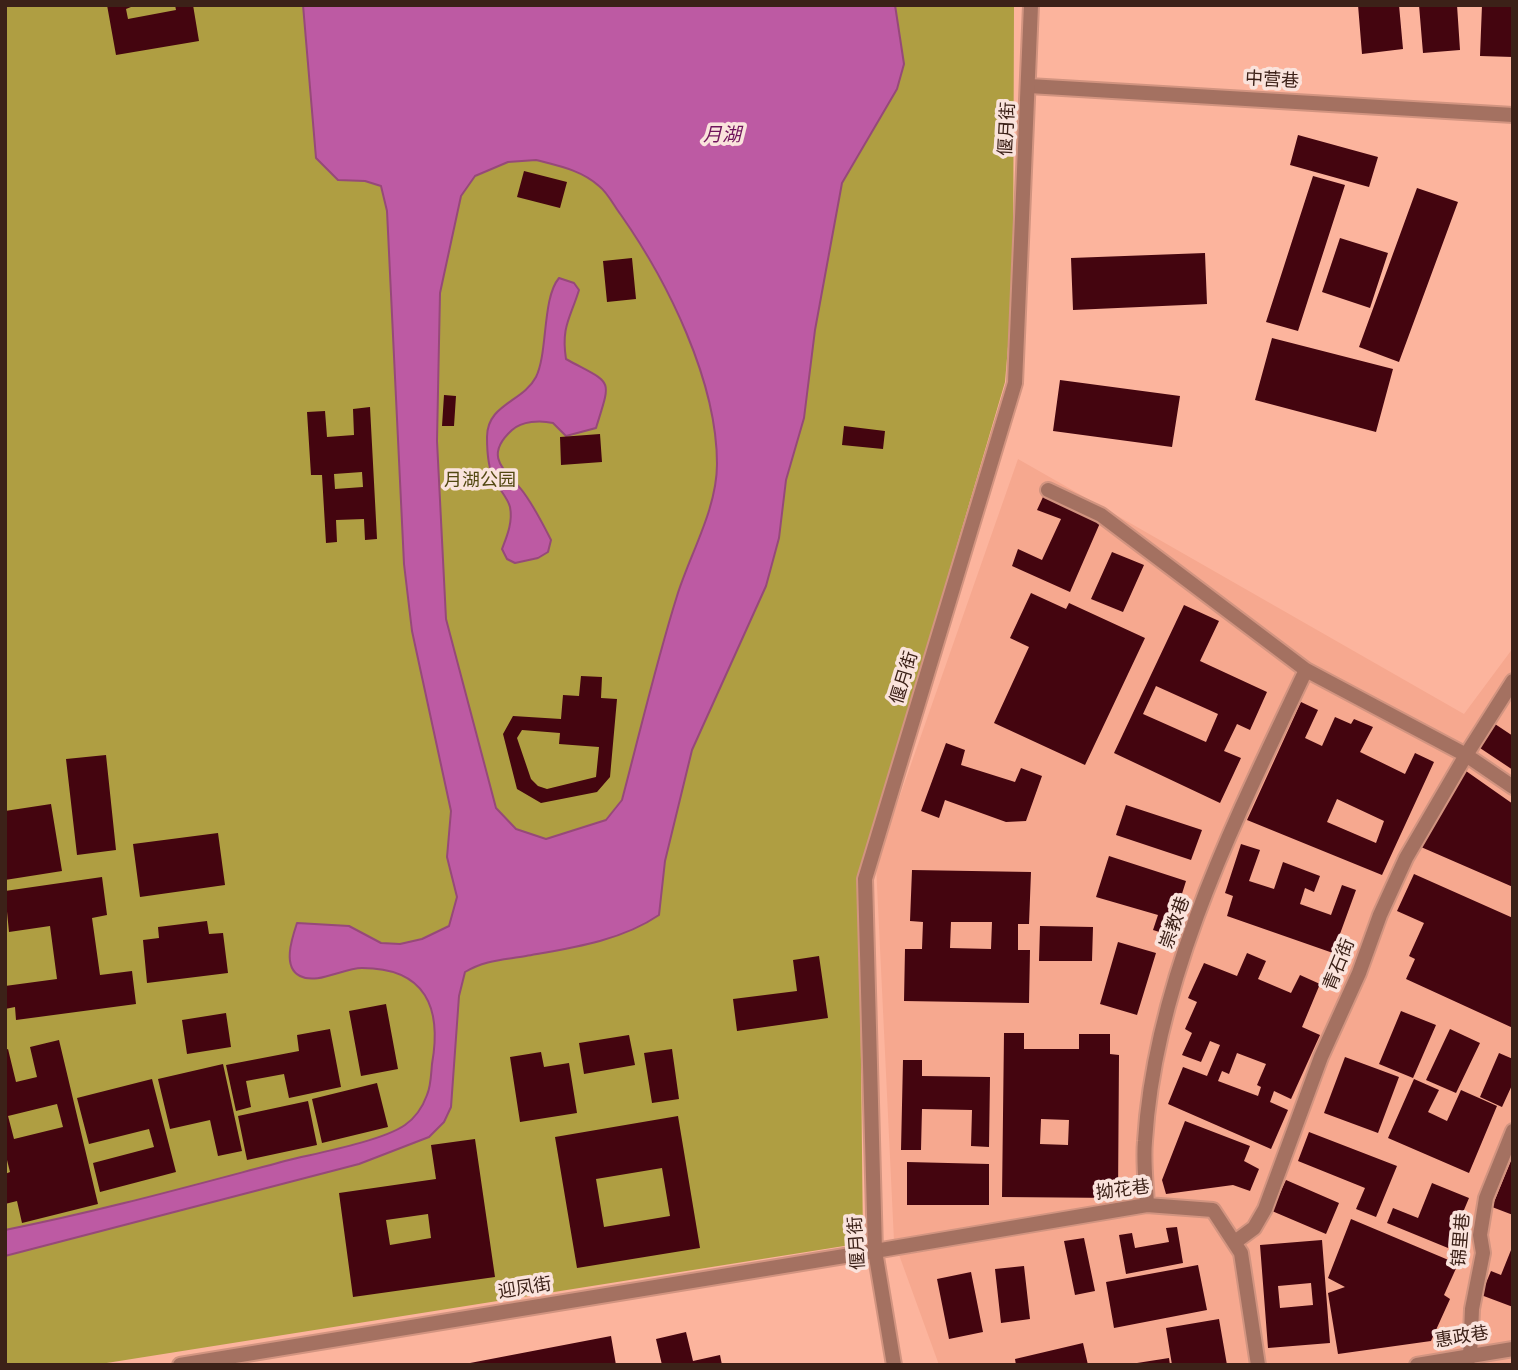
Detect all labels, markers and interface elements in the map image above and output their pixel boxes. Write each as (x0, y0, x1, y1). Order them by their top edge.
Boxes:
street label: 中营巷 (1244, 69, 1300, 93)
street label: 偃月街 (996, 101, 1020, 157)
water label: 月湖 (703, 125, 741, 147)
park label: 月湖公园 (444, 470, 516, 492)
street label: 偃月街 (887, 649, 923, 707)
street label: 崇教巷 (1157, 894, 1195, 952)
street label: 青石街 (1320, 936, 1360, 994)
street label: 拗花巷 (1095, 1177, 1151, 1205)
street label: 锦里巷 (1449, 1212, 1475, 1268)
street label: 偃月街 (845, 1215, 871, 1271)
street label: 迎凤街 (497, 1274, 553, 1304)
street label: 惠政巷 (1434, 1323, 1490, 1353)

